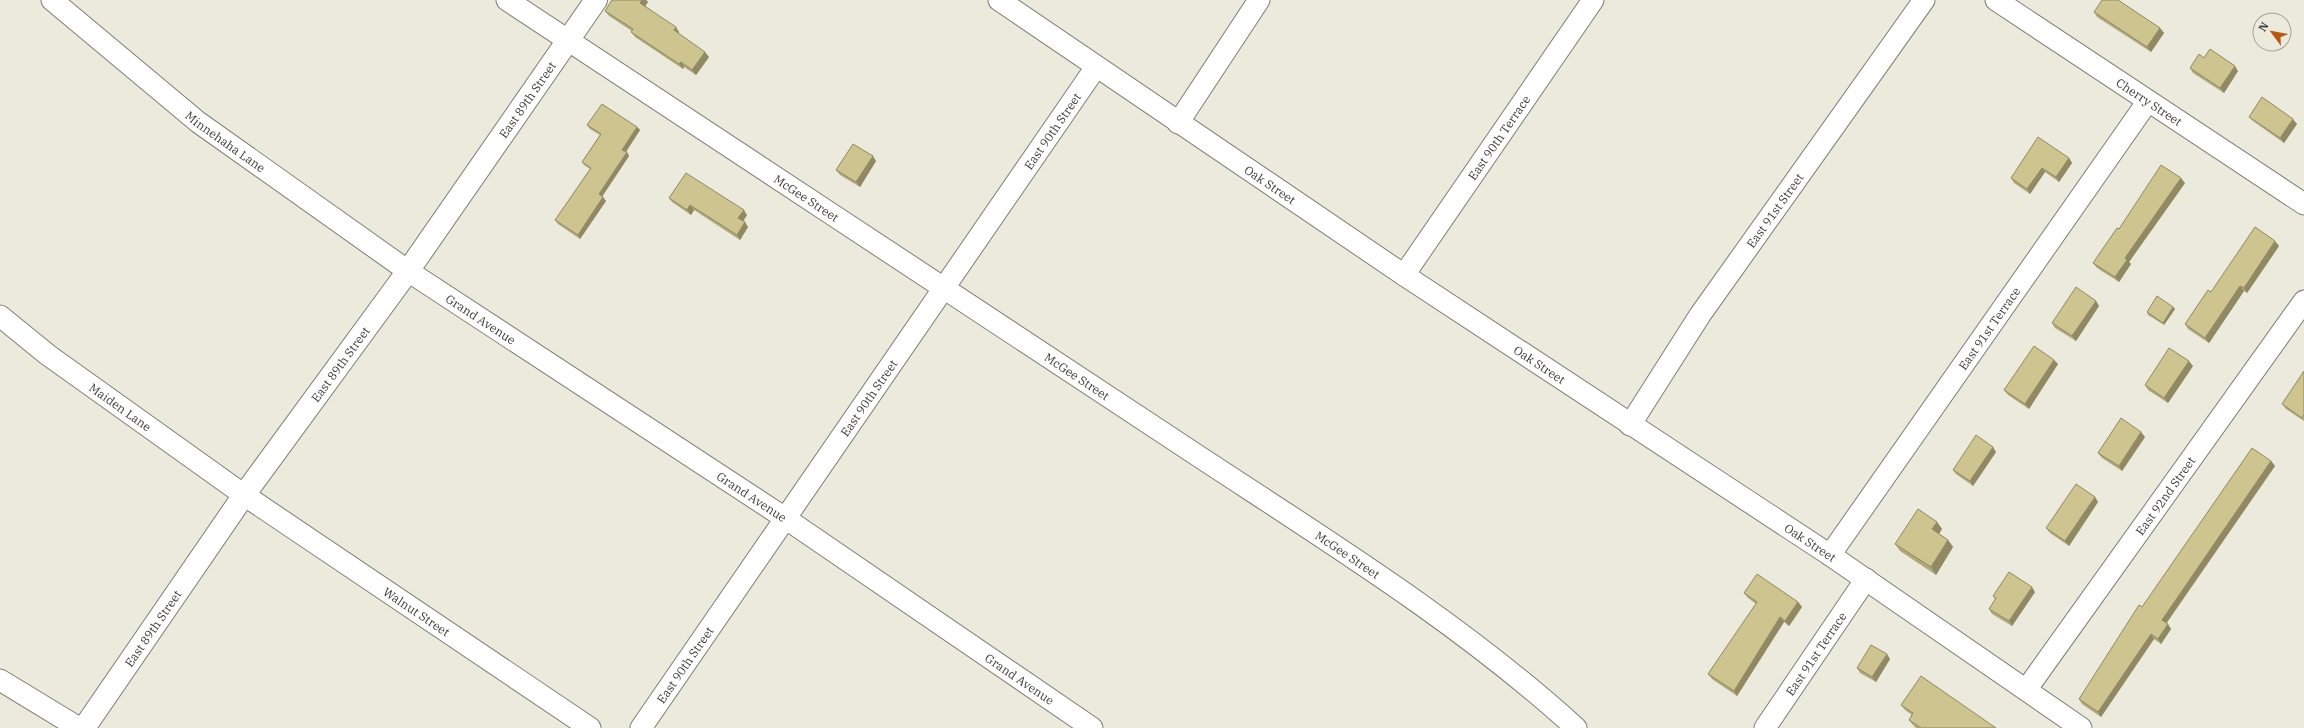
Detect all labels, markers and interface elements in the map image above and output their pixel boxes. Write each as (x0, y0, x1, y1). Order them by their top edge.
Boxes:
north arrow (2252, 12, 2292, 52)
text: N (2255, 19, 2272, 34)
street label: East 89th Street (495, 58, 559, 141)
street label: Cherry Street (2114, 74, 2185, 129)
street label: East 90th Street (1020, 90, 1084, 172)
street label: East 90th Terrace (1464, 92, 1533, 183)
street label: Minnehaha Lane (183, 107, 268, 175)
street label: Oak Street (1242, 162, 1299, 207)
street label: East 91st Street (1743, 170, 1806, 250)
street label: McGee Street (771, 171, 842, 225)
street label: East 91st Terrace (1955, 284, 2023, 372)
street label: Grand Avenue (443, 290, 519, 347)
street label: East 89th Street (307, 323, 372, 405)
street label: Oak Street (1511, 342, 1568, 387)
street label: McGee Street (1042, 349, 1113, 403)
street label: East 90th Street (837, 356, 900, 439)
street label: Maiden Lane (87, 380, 155, 434)
street label: East 92nd Street (2132, 453, 2198, 538)
street label: Grand Avenue (714, 468, 790, 525)
street label: Oak Street (1782, 520, 1839, 565)
street label: McGee Street (1313, 527, 1383, 581)
street label: Walnut Street (381, 584, 453, 639)
street label: East 89th Street (121, 587, 184, 670)
street label: East 91st Terrace (1782, 609, 1849, 698)
street label: East 90th Street (653, 623, 716, 706)
street label: Grand Avenue (982, 650, 1057, 708)

